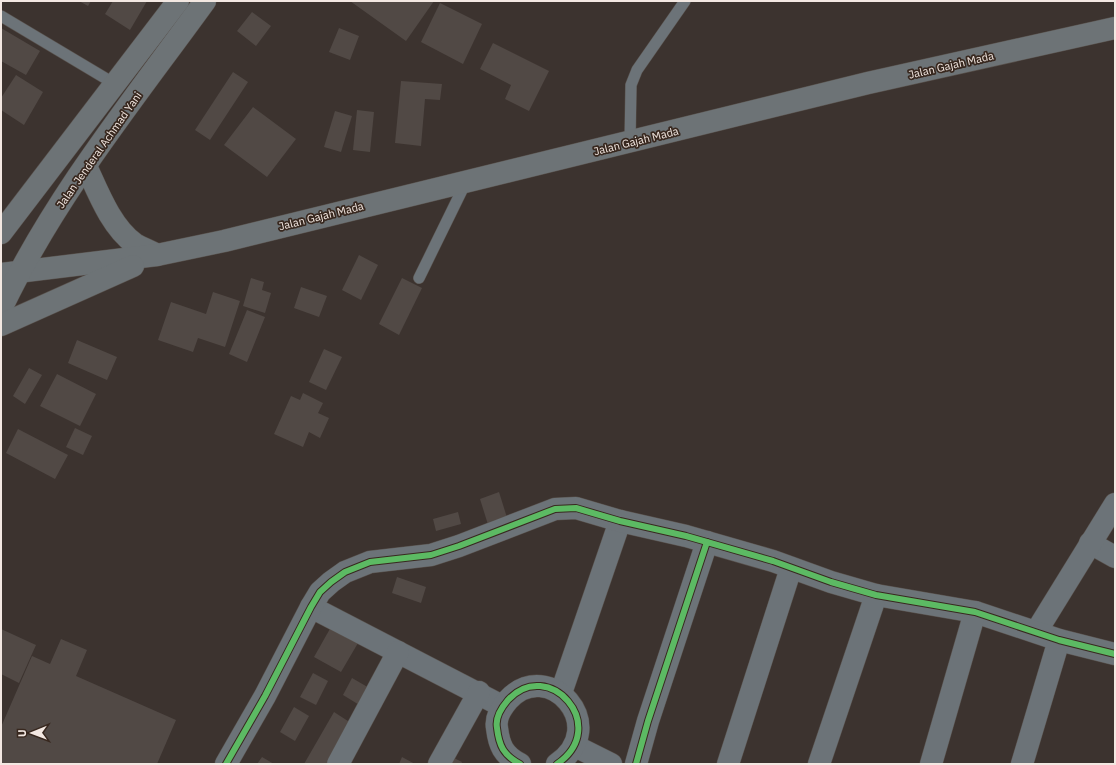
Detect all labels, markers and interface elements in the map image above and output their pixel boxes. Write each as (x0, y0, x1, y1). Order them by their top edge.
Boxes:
street label: Jalan Gajah Mada (907, 48, 995, 82)
street label: Jalan Jenderal Achmad Yani (53, 89, 145, 211)
street label: Jalan Gajah Mada (592, 124, 680, 158)
street label: Jalan Gajah Mada (277, 199, 365, 233)
north arrow (12, 713, 52, 753)
text: U (15, 729, 29, 737)

